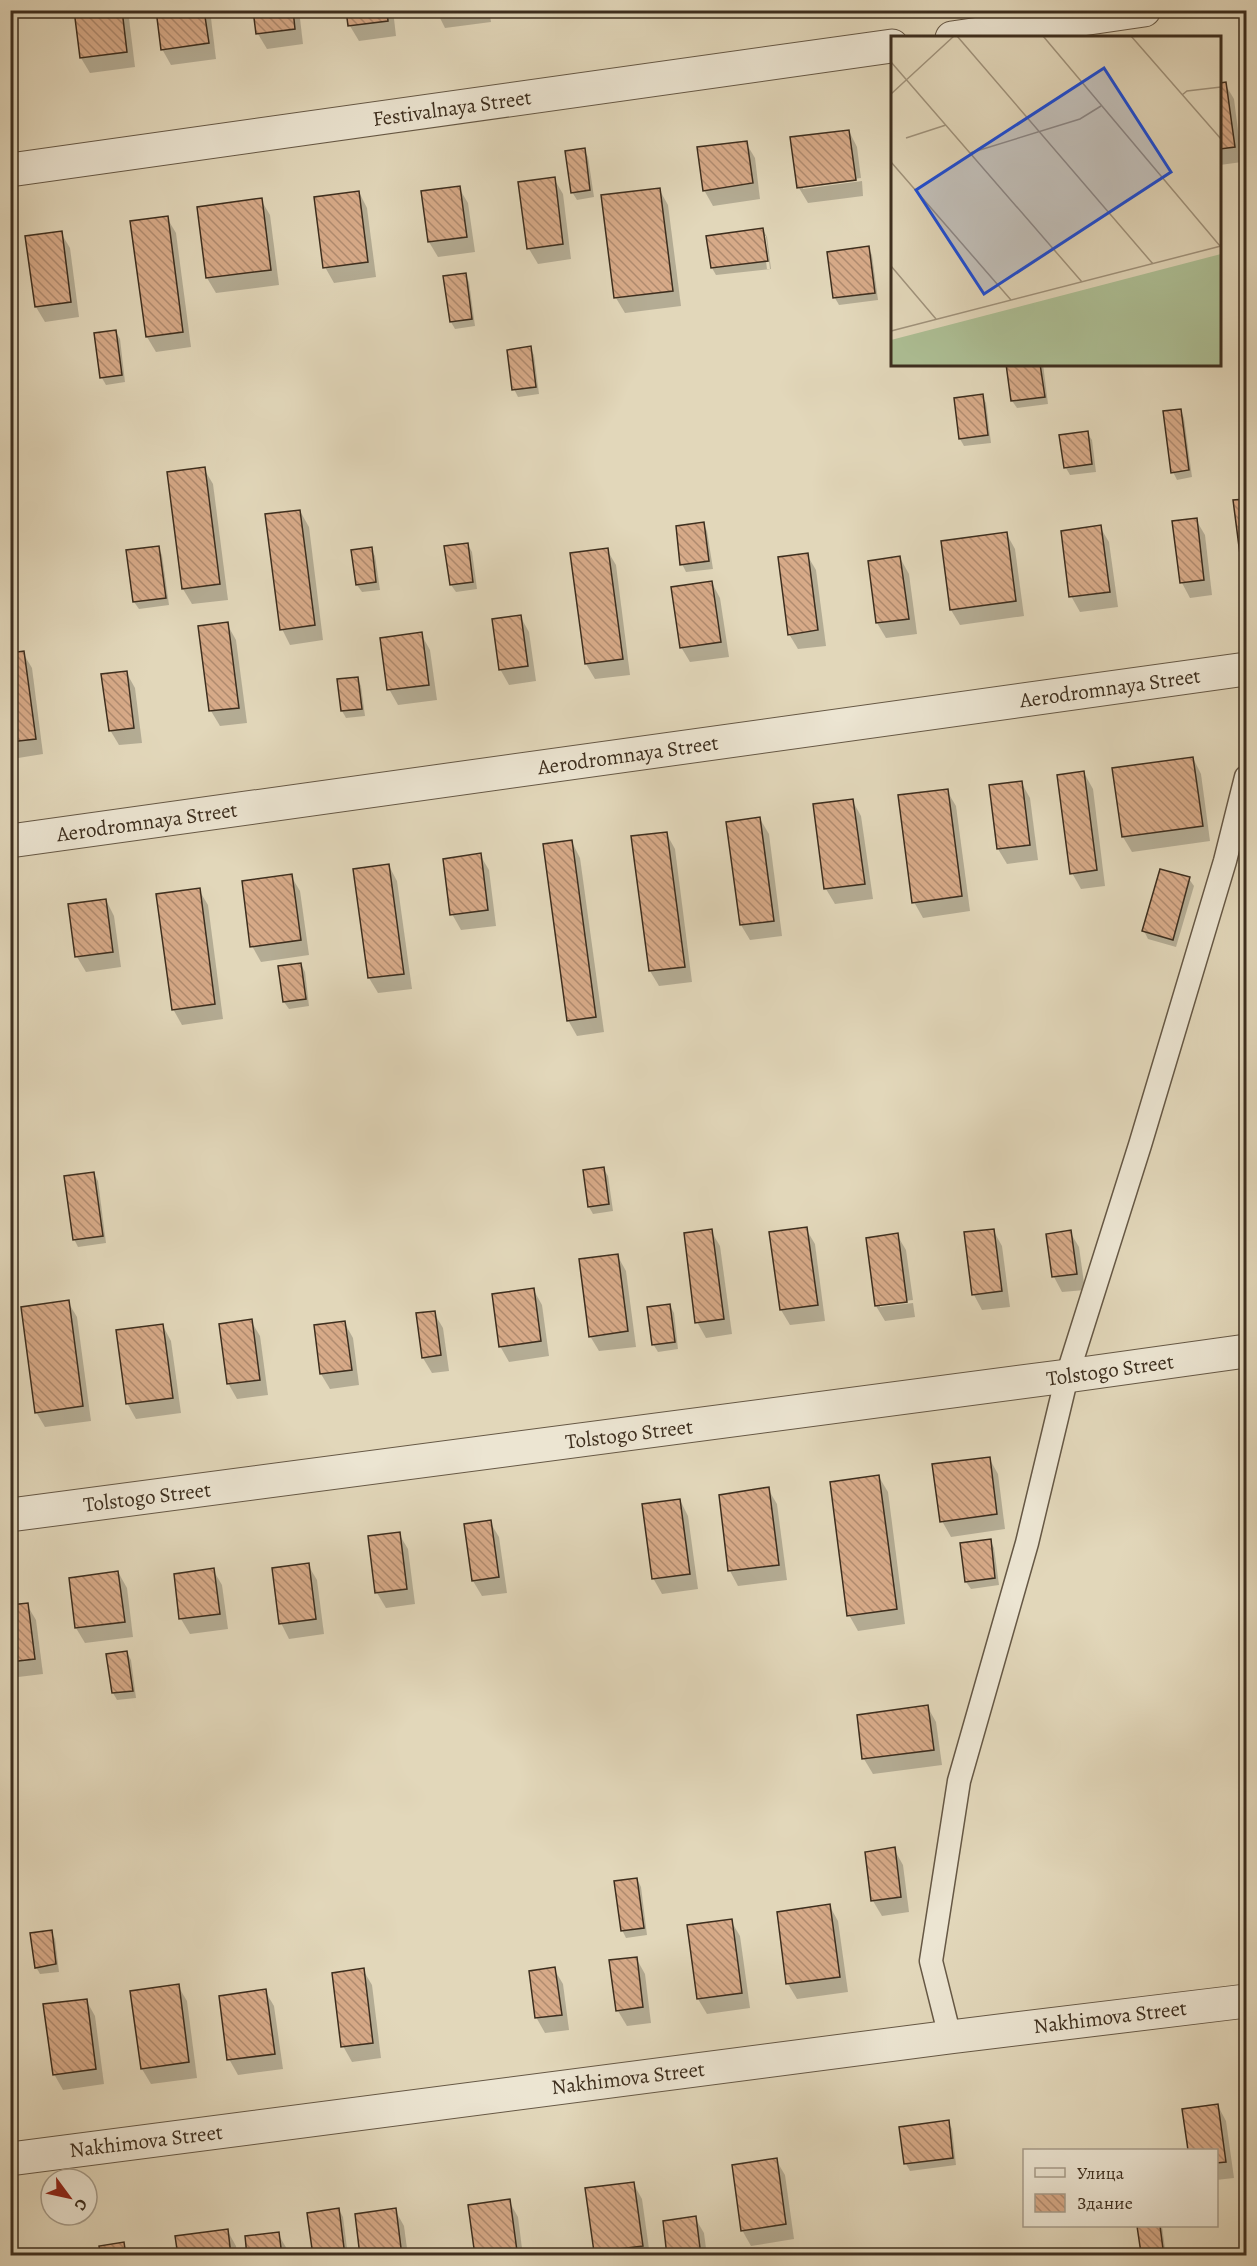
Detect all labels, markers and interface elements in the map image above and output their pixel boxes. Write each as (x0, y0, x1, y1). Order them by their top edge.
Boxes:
inset map (891, 36, 1221, 366)
street label: Festivalnaya Street (371, 83, 533, 133)
street label: Aerodromnaya Street (1017, 661, 1202, 715)
street label: Aerodromnaya Street (535, 728, 720, 782)
street label: Aerodromnaya Street (54, 795, 239, 849)
street label: Tolstogo Street (1044, 1347, 1176, 1393)
street label: Tolstogo Street (564, 1412, 694, 1456)
street label: Tolstogo Street (82, 1475, 212, 1519)
street label: Nakhimova Street (1032, 1994, 1188, 2040)
street label: Nakhimova Street (550, 2055, 706, 2101)
street label: Nakhimova Street (68, 2118, 224, 2164)
legend (1023, 2149, 1218, 2227)
text: Улица (1077, 2161, 1125, 2185)
north arrow (39, 2167, 99, 2227)
text: Здание (1077, 2191, 1133, 2215)
text: С (69, 2194, 93, 2215)

